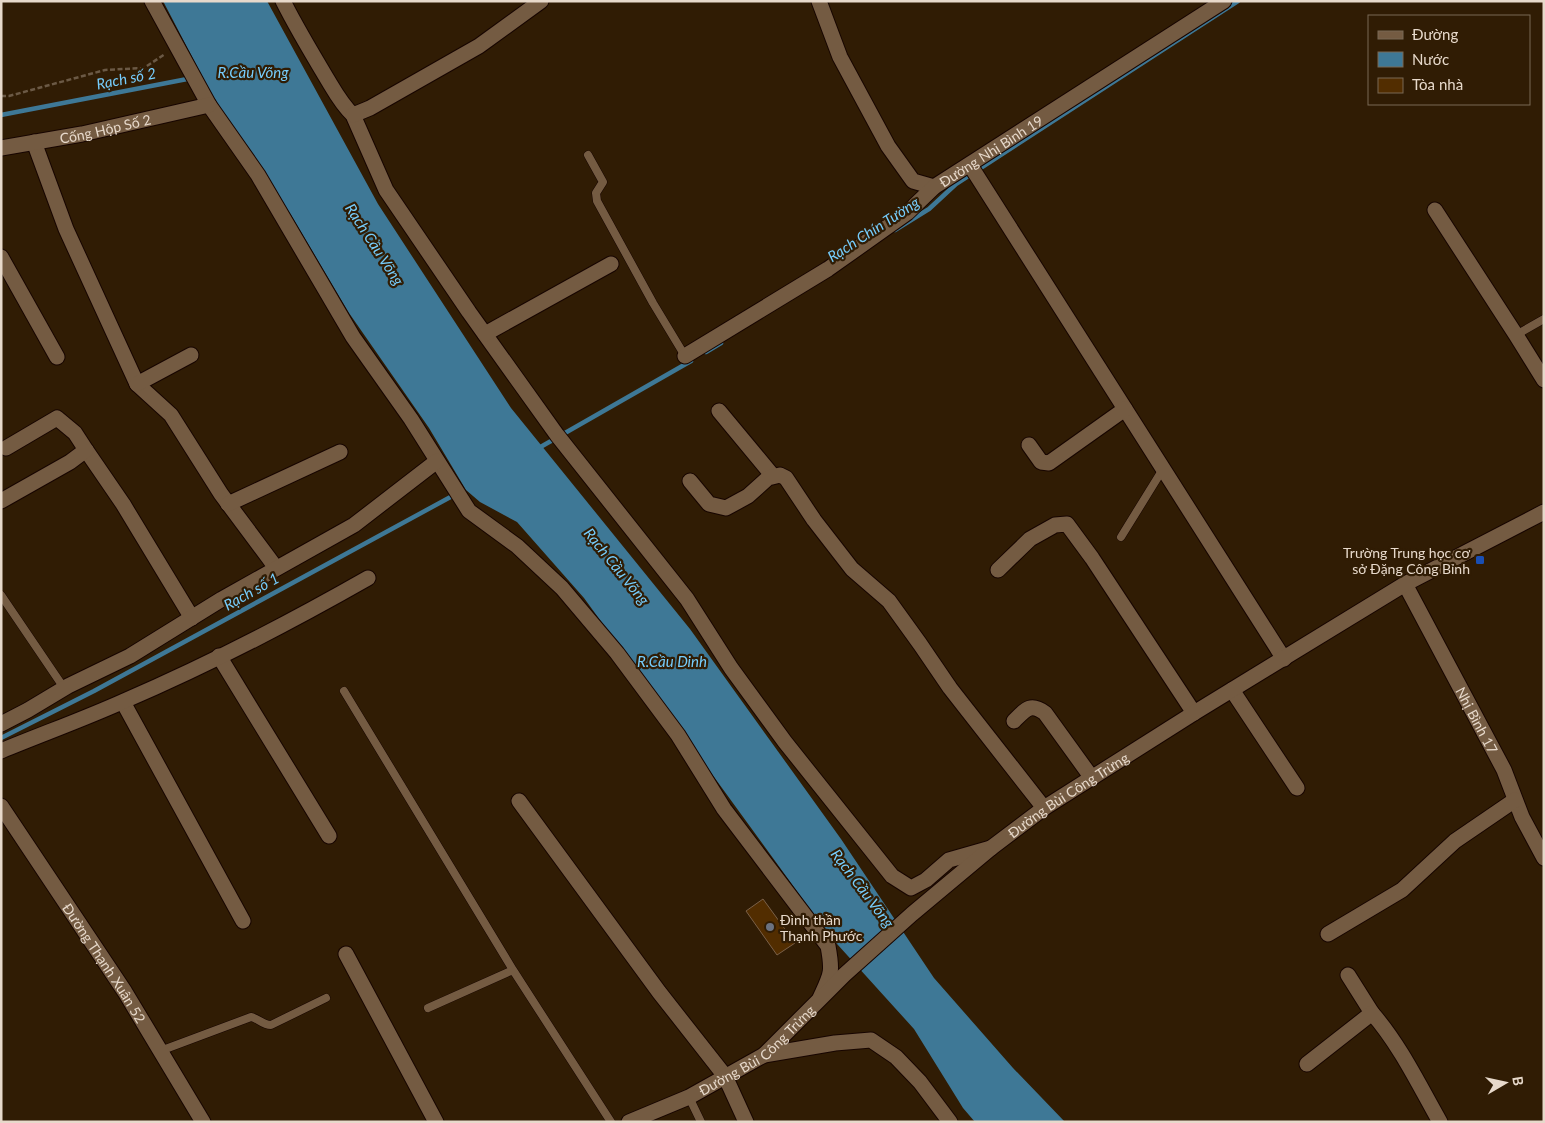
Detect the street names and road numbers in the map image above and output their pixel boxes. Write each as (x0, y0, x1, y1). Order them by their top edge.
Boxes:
street label: Cống Hộp Số 2 (58, 110, 152, 146)
street label: Đường Nhị Bình 19 (936, 111, 1046, 190)
street label: Nhị Bình 17 (1453, 684, 1502, 756)
street label: Đường Bùi Công Trừng (1004, 748, 1131, 841)
street label: Đường Thạnh Xuân 52 (60, 900, 150, 1026)
street label: Đường Bùi Công Trừng (695, 1001, 818, 1098)

